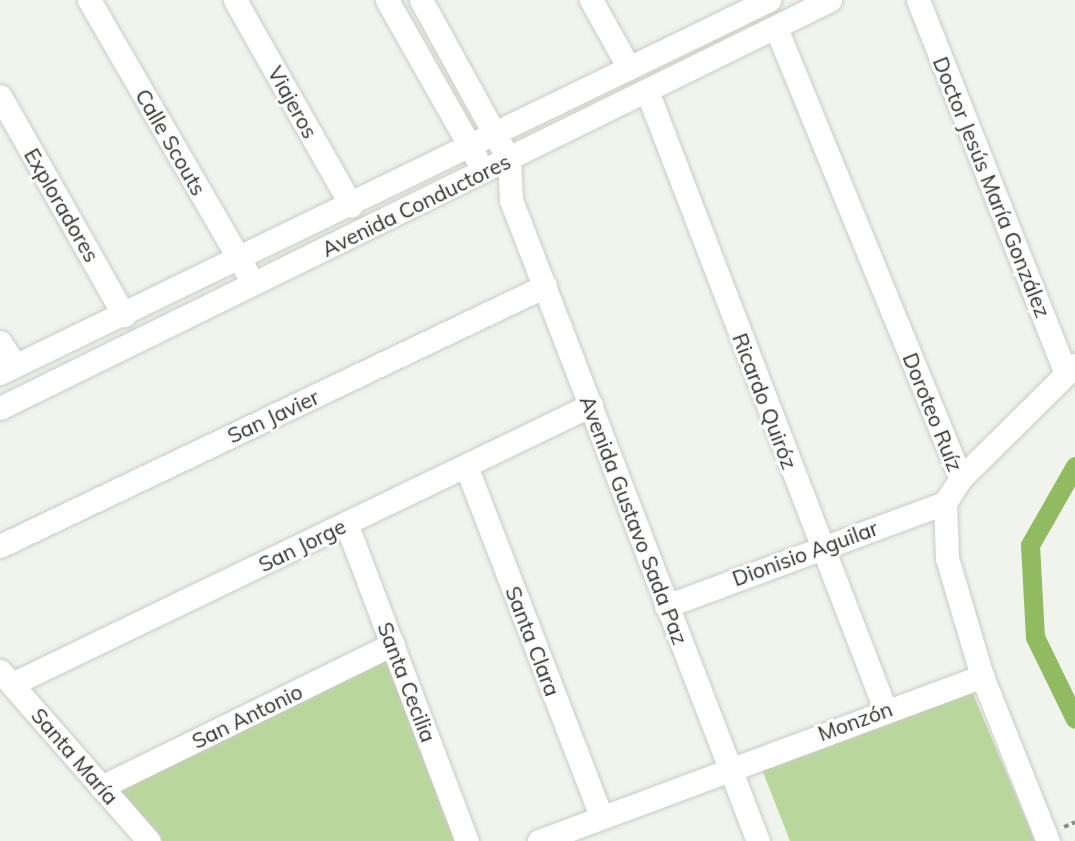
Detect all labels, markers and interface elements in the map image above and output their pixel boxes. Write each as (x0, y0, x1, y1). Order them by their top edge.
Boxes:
street label: Doctor Jesús María González (928, 53, 1056, 321)
street label: Viajeros (263, 62, 323, 142)
street label: Calle Scouts (130, 84, 212, 200)
street label: Exploradores (19, 144, 105, 266)
street label: Avenida Conductores (317, 148, 515, 262)
street label: Ricardo Quiróz (728, 329, 802, 473)
street label: Doroteo Ruíz (898, 349, 968, 475)
street label: San Javier (223, 384, 323, 448)
street label: Avenida Gustavo Sada Paz (575, 392, 693, 648)
street label: San Jorge (254, 513, 350, 577)
street label: Dionisio Aguilar (729, 515, 881, 591)
street label: Santa Clara (501, 583, 565, 699)
street label: Santa Cecilia (373, 618, 441, 746)
street label: San Antonio (188, 678, 306, 754)
street label: Monzón (814, 696, 896, 746)
street label: Santa María (26, 703, 124, 809)

